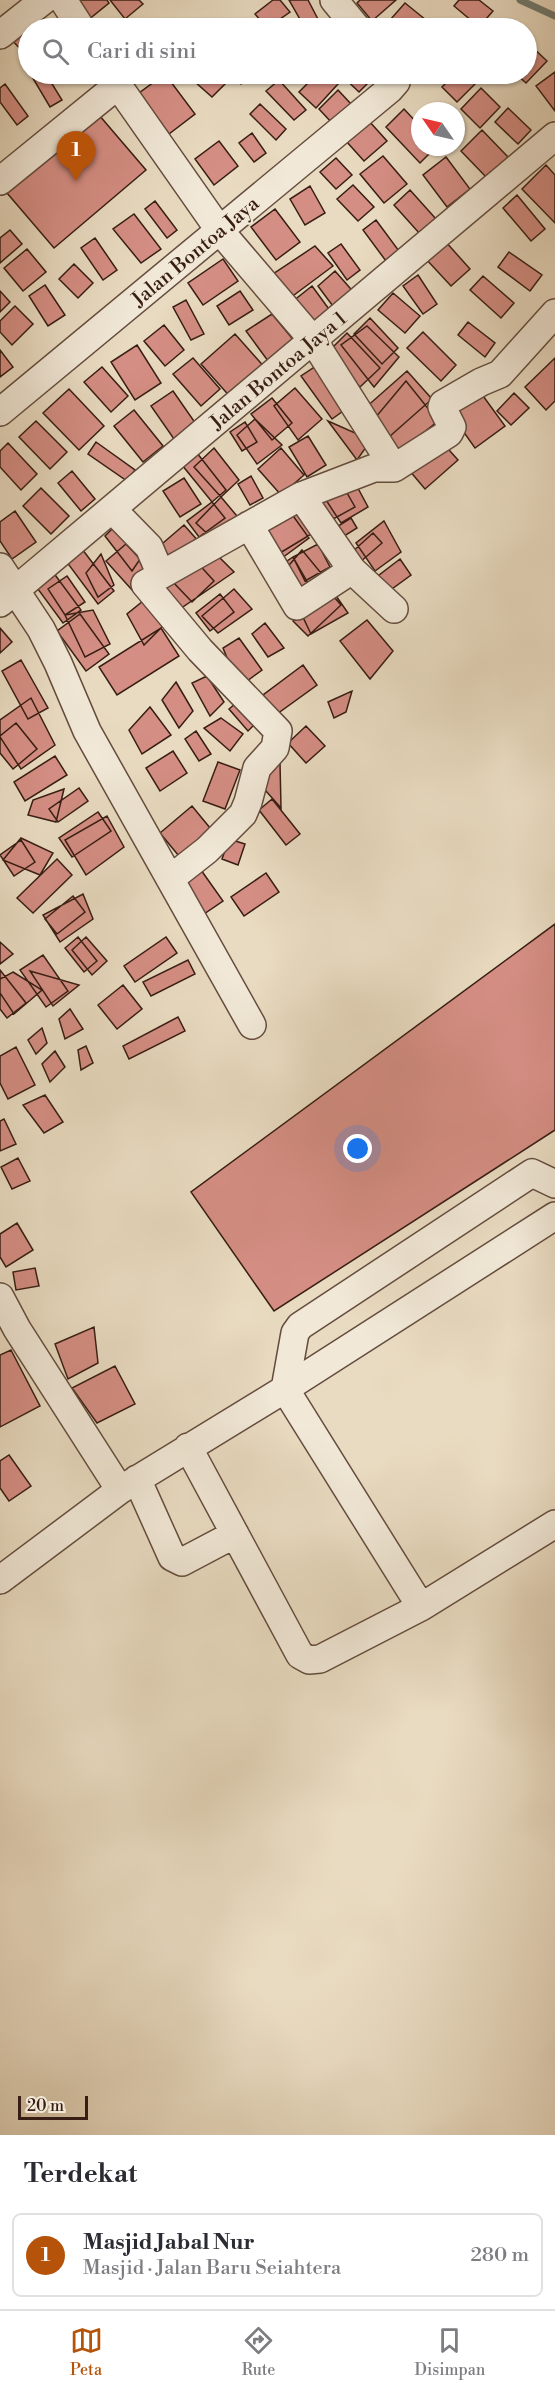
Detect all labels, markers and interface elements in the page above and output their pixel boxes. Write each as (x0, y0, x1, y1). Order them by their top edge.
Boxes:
search box (18, 18, 537, 84)
icon: search (39, 35, 72, 68)
text: Cari di sini (87, 38, 197, 65)
north arrow (411, 102, 465, 156)
pin: 1 (56, 132, 96, 181)
street label: Jalan Bontoa Jaya (126, 191, 265, 313)
street label: Jalan Bontoa Jaya 1 (205, 306, 353, 436)
your location (343, 1134, 372, 1163)
scale bar (18, 2093, 88, 2120)
text: 20 m (27, 2096, 64, 2116)
text: Terdekat (24, 2158, 137, 2190)
text: Masjid Jabal Nur (83, 2229, 255, 2256)
text: 1 (41, 2243, 50, 2268)
text: 280 m (470, 2243, 529, 2268)
text: Masjid · Jalan Baru Seiahtera (83, 2256, 341, 2281)
tab: Peta (70, 2324, 103, 2380)
tab: Rute (242, 2324, 275, 2380)
tab: Disimpan (415, 2324, 485, 2380)

